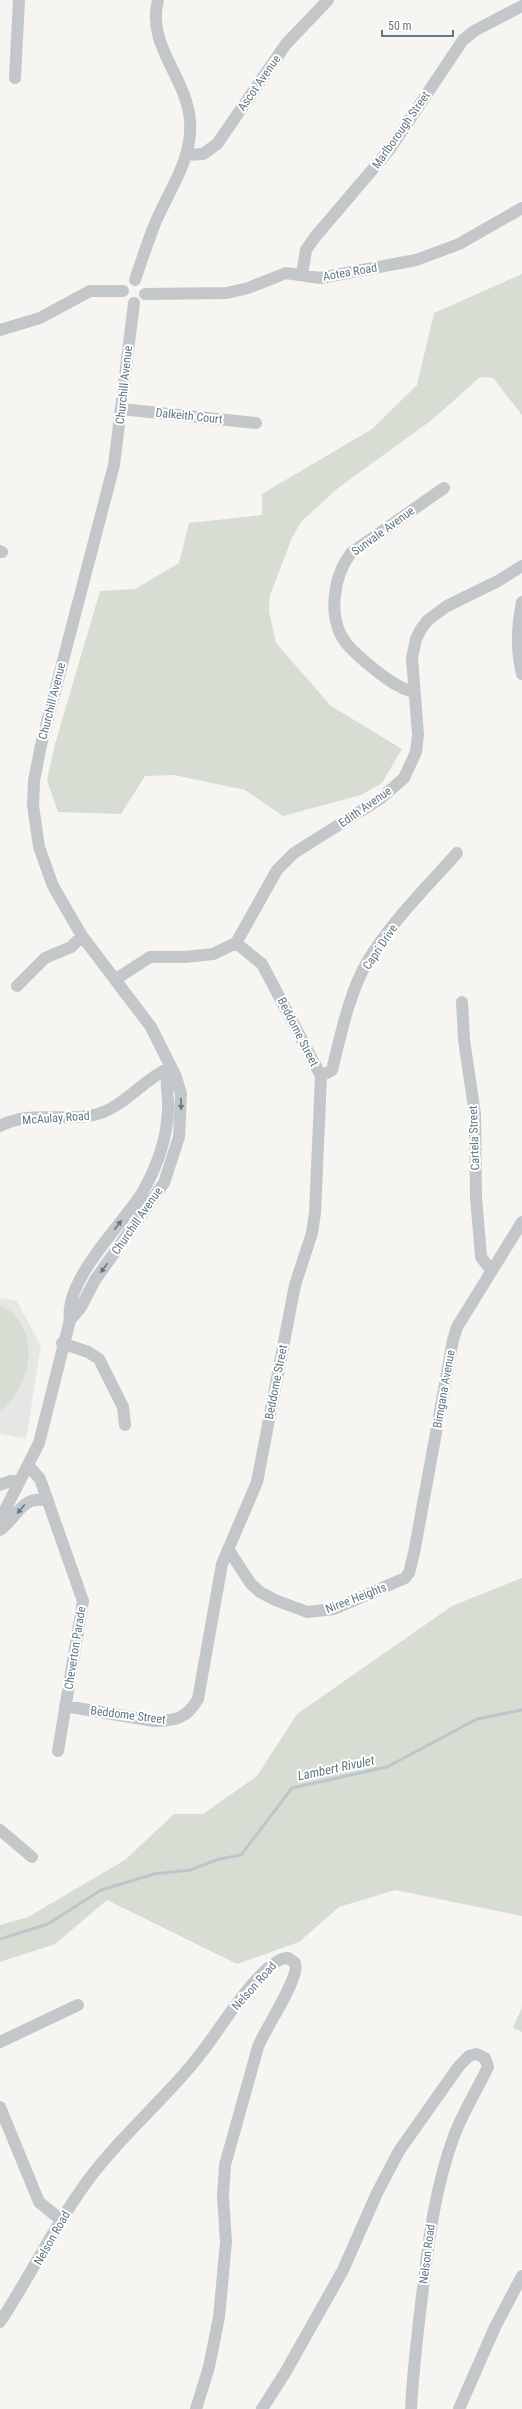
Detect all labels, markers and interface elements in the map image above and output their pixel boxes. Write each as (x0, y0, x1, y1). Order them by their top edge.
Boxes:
scale bar (382, 12, 453, 38)
text: 50 m (388, 19, 412, 33)
street label: Ascot Avenue (235, 52, 284, 114)
street label: Marlborough Street (369, 88, 433, 171)
street label: Aotea Road (322, 260, 378, 284)
street label: Churchill Avenue (113, 345, 135, 425)
street label: Dalkeith Court (155, 406, 224, 427)
street label: Sunvale Avenue (349, 503, 417, 559)
street label: Churchill Avenue (36, 661, 68, 741)
street label: Edith Avenue (336, 784, 394, 830)
street label: Capri Drive (360, 921, 400, 972)
street label: Beddome Street (275, 995, 322, 1069)
one-way arrow (178, 1098, 184, 1111)
street label: Cartela Street (466, 1105, 482, 1171)
street label: McAulay Road (22, 1109, 90, 1127)
street label: Churchill Avenue (109, 1184, 166, 1257)
one-way arrow (114, 1219, 122, 1230)
one-way arrow (100, 1263, 108, 1273)
street label: Beddome Street (262, 1343, 290, 1420)
street label: Birngana Avenue (430, 1348, 458, 1429)
one-way arrow (17, 1503, 26, 1514)
street label: Niree Heights (323, 1580, 389, 1616)
street label: Cheverton Parade (62, 1605, 89, 1691)
street label: Beddome Street (90, 1703, 167, 1727)
water label: Lambert Rivulet (296, 1752, 376, 1783)
street label: Nelson Road (229, 1959, 279, 2013)
street label: Nelson Road (31, 2208, 73, 2267)
street label: Nelson Road (416, 2223, 438, 2285)

